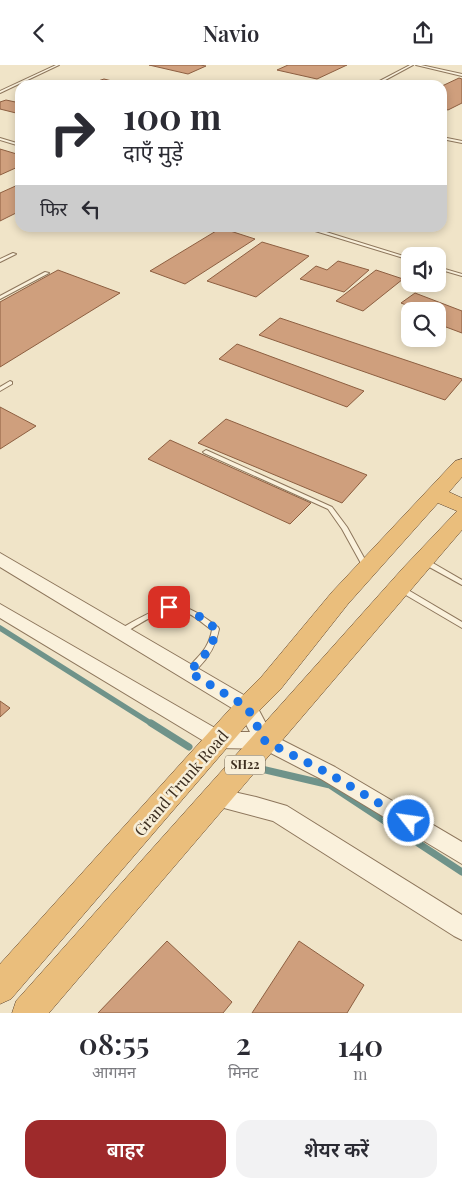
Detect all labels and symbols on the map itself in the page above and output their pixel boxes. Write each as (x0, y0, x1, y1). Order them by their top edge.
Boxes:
pin (148, 586, 190, 628)
street label: Grand Trunk Road (129, 725, 232, 840)
road number: SH22 (225, 755, 265, 775)
position arrow (382, 794, 434, 846)

